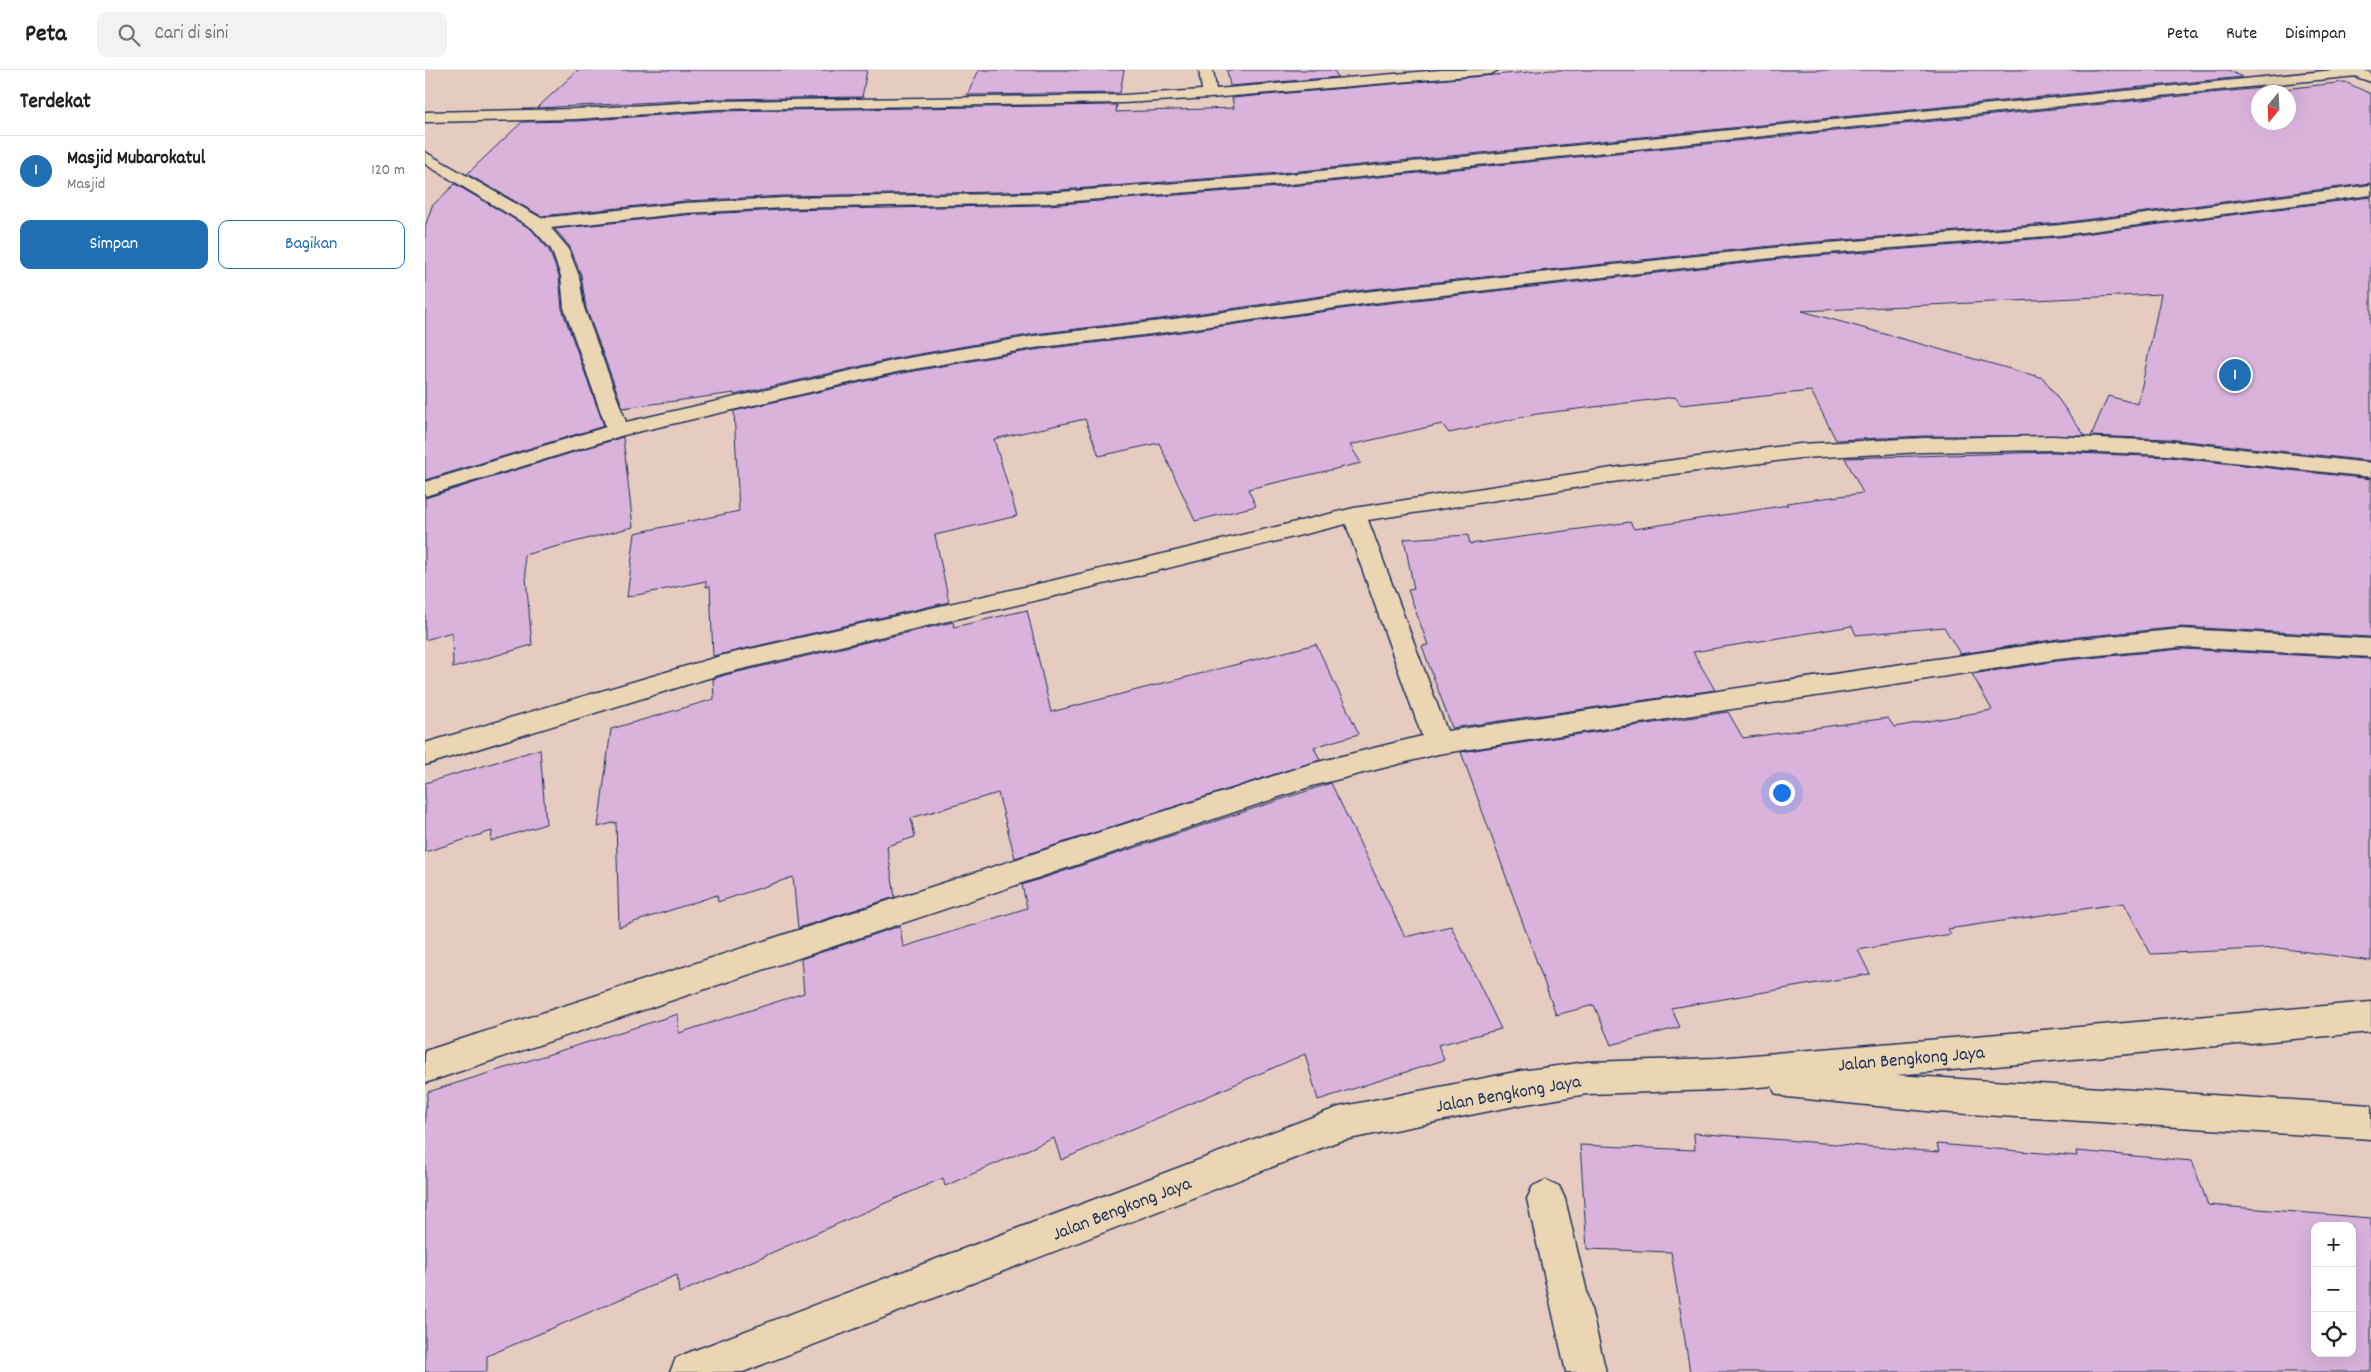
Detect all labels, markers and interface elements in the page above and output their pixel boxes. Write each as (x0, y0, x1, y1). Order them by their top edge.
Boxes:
search box (97, 12, 447, 57)
text: Peta (25, 18, 67, 52)
icon: search (115, 21, 143, 49)
text: Cari di sini (155, 21, 228, 48)
text: Peta (2167, 22, 2198, 47)
text: Rute (2226, 22, 2257, 47)
text: Disimpan (2285, 22, 2346, 47)
north arrow (2251, 85, 2296, 130)
text: Terdekat (20, 88, 91, 118)
text: Masjid Mubarokatul (67, 146, 205, 173)
text: 1 (34, 159, 38, 182)
text: 120 m (371, 159, 405, 182)
text: Masjid (67, 173, 105, 196)
button: Simpan (20, 220, 208, 269)
button: Bagikan (218, 220, 405, 269)
pin: 1 (2219, 356, 2251, 394)
your location (1769, 780, 1795, 806)
street label: Jalan Bengkong Jaya (1837, 1041, 1987, 1080)
street label: Jalan Bengkong Jaya (1434, 1069, 1584, 1122)
street label: Jalan Bengkong Jaya (1049, 1171, 1197, 1249)
map controls (2311, 1222, 2356, 1357)
button: + (2311, 1222, 2356, 1267)
button: − (2311, 1267, 2356, 1312)
button: locate (2311, 1312, 2356, 1357)

